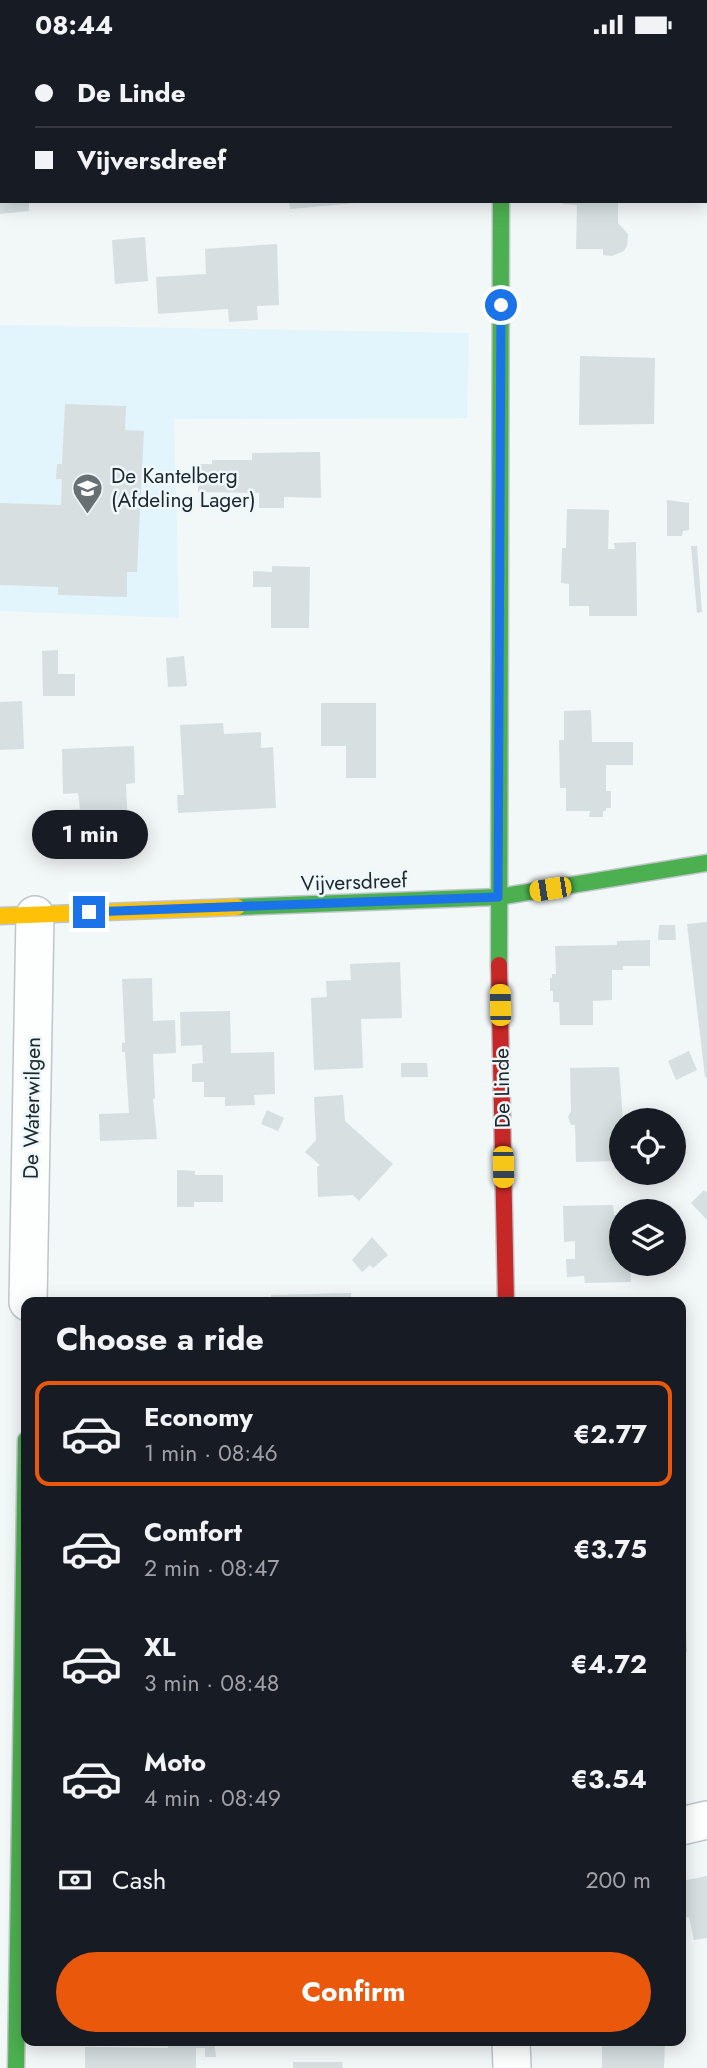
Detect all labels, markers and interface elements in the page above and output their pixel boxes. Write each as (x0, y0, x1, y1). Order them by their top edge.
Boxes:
text: 08:44 (35, 6, 113, 44)
text: De Linde (77, 74, 186, 112)
text: Vijversdreef (77, 141, 226, 179)
route start (485, 289, 517, 321)
place label: De Kantelberg (Afdeling Lager) (111, 461, 256, 515)
school or university icon: De Kantelberg (Afdeling Lager) (71, 471, 105, 515)
callout: 1 min (31, 811, 147, 859)
text: 1 min (61, 817, 119, 851)
street label: Vijversdreef (300, 865, 409, 899)
car (528, 875, 573, 903)
route end (73, 896, 105, 928)
car (490, 984, 511, 1026)
street label: De Waterwilgen (16, 1037, 48, 1179)
street label: De Linde (486, 1048, 518, 1128)
map controls (609, 1108, 686, 1276)
button: locate (609, 1108, 686, 1185)
car (493, 1146, 514, 1188)
button: layers (609, 1199, 686, 1276)
text: Choose a ride (56, 1316, 264, 1362)
text: Economy (144, 1398, 253, 1436)
icon: car (60, 1402, 123, 1465)
text: €2.77 (573, 1415, 647, 1453)
text: 1 min · 08:46 (144, 1436, 278, 1470)
text: Comfort (144, 1513, 242, 1551)
icon: car (60, 1517, 123, 1580)
text: €3.75 (573, 1530, 647, 1568)
text: 2 min · 08:47 (144, 1551, 279, 1585)
text: XL (144, 1628, 176, 1666)
icon: car (60, 1632, 123, 1695)
text: €4.72 (571, 1645, 647, 1683)
text: 3 min · 08:48 (144, 1666, 279, 1700)
text: Moto (144, 1743, 206, 1781)
icon: car (60, 1747, 123, 1810)
text: €3.54 (571, 1760, 647, 1798)
text: 4 min · 08:49 (144, 1781, 281, 1815)
icon: cash (56, 1861, 94, 1899)
text: Cash (112, 1861, 166, 1899)
text: 200 m (585, 1863, 651, 1897)
button: Confirm (56, 1952, 651, 2032)

